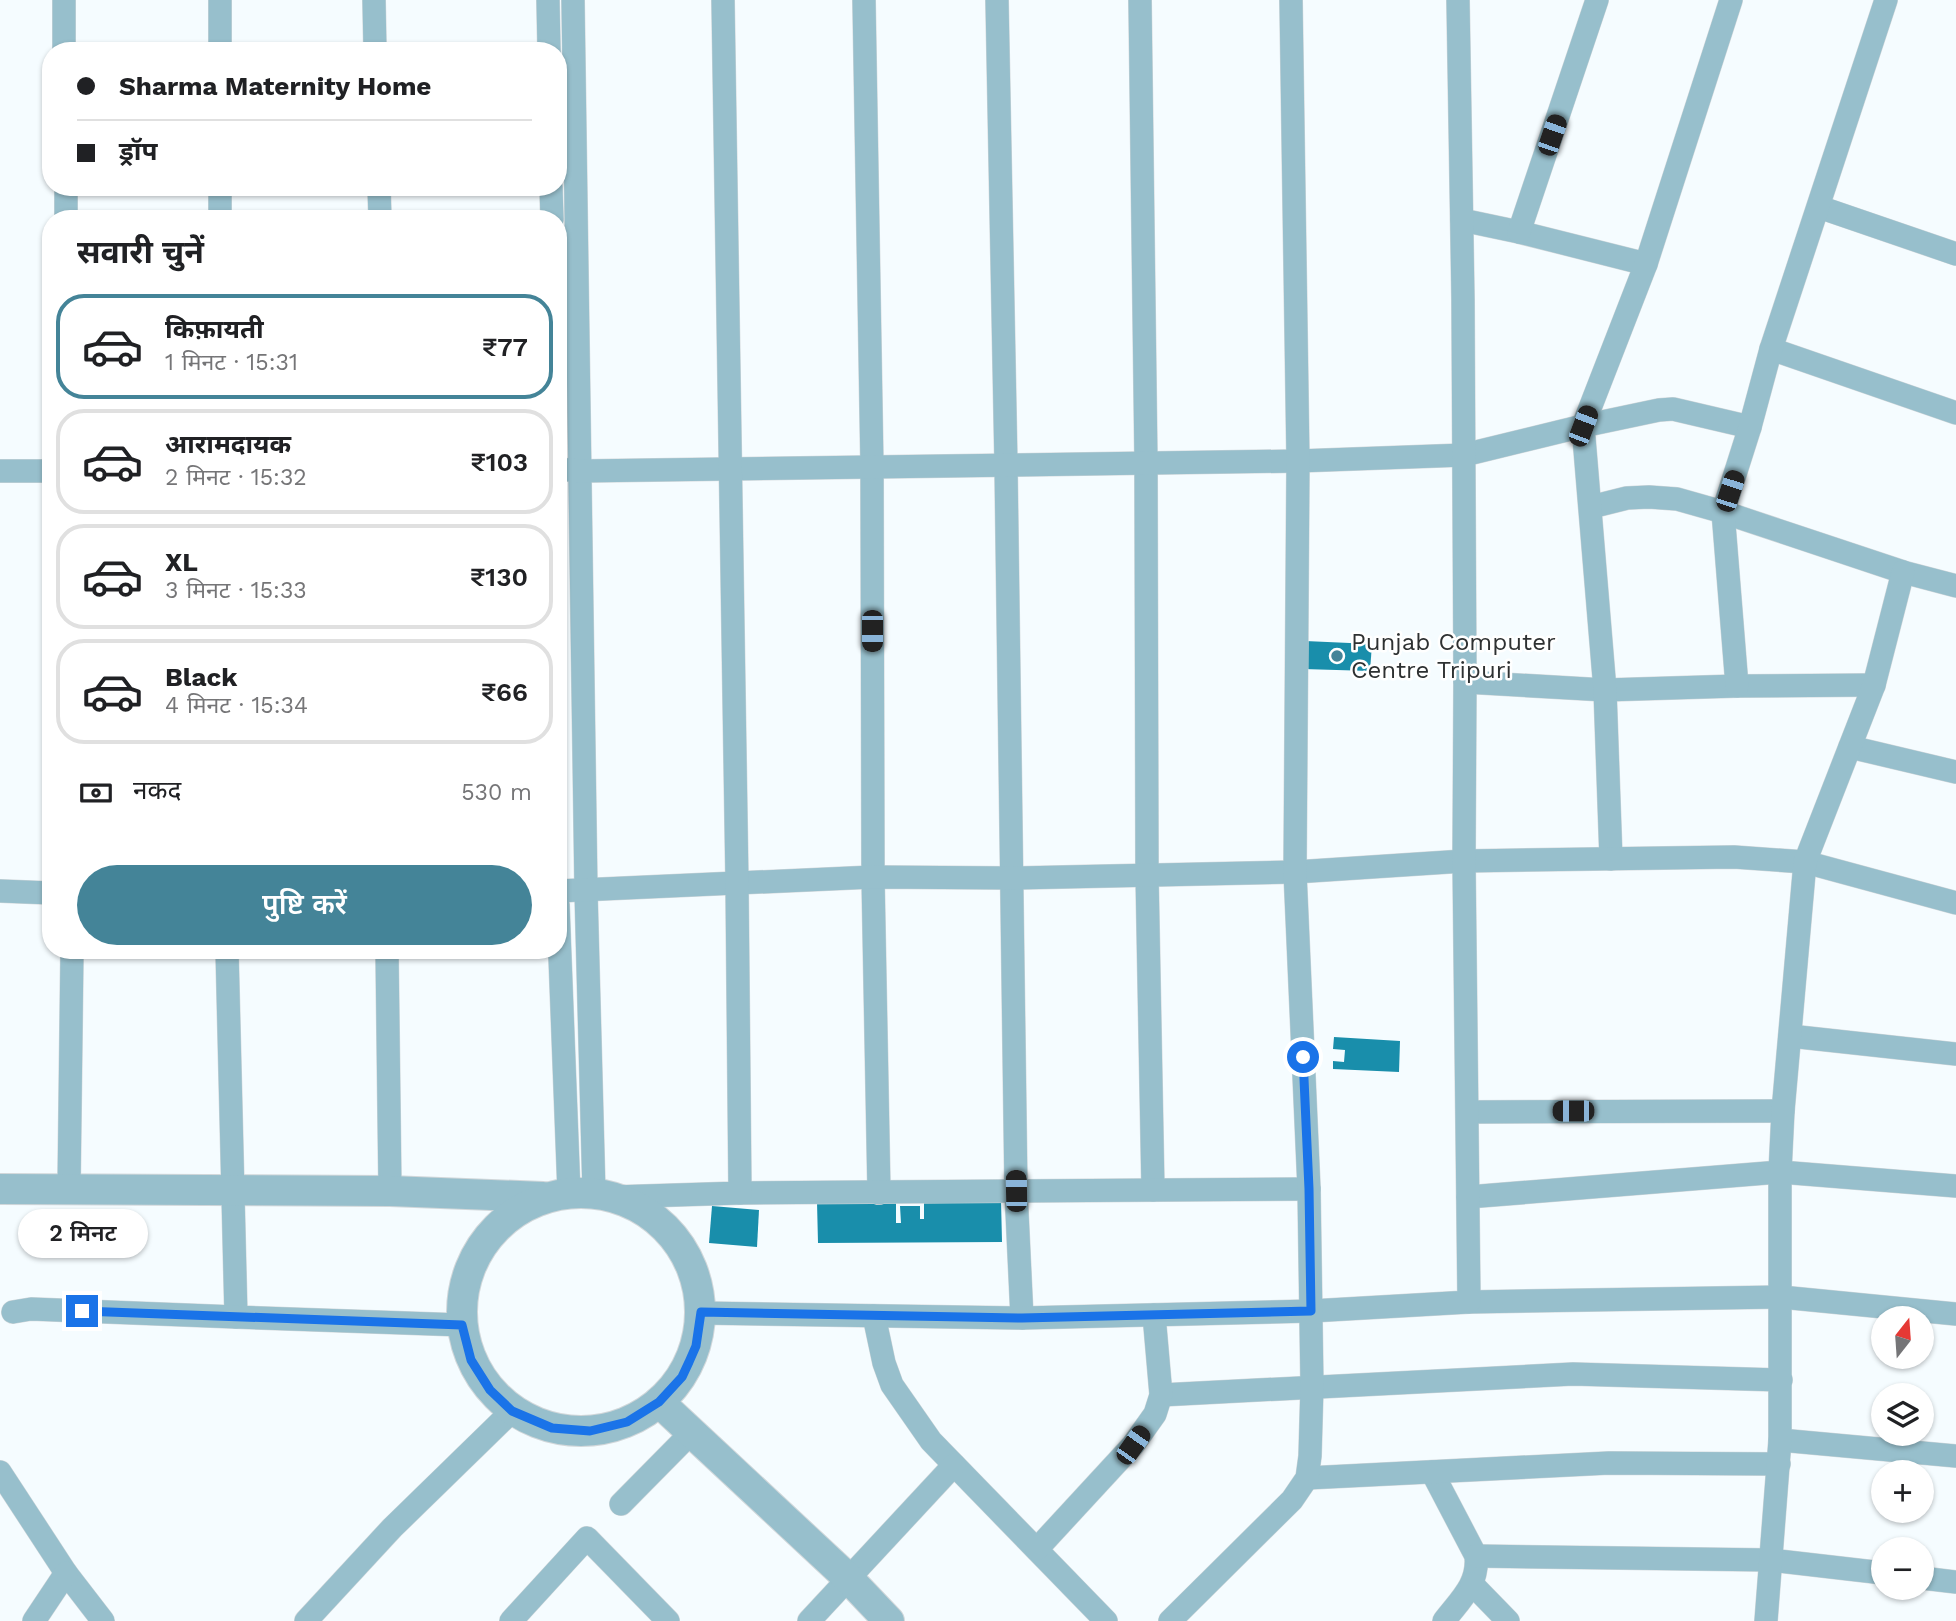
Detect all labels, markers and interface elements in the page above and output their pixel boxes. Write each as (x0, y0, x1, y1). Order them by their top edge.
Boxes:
text: Sharma Maternity Home (119, 71, 431, 101)
car (1536, 112, 1569, 158)
text: ड्रॉप (119, 136, 157, 166)
text: सवारी चुनें (77, 233, 204, 271)
text: किफ़ायती (165, 314, 264, 344)
icon: car (81, 315, 144, 378)
text: ₹77 (482, 332, 528, 362)
text: 1 मिनट · 15:31 (165, 349, 298, 376)
car (1566, 403, 1601, 449)
text: आरामदायक (165, 429, 291, 459)
icon: car (81, 430, 144, 493)
text: ₹103 (470, 447, 528, 477)
text: 2 मिनट · 15:32 (165, 464, 307, 491)
car (1714, 468, 1747, 514)
icon: car (81, 545, 144, 608)
text: XL (165, 547, 198, 577)
text: ₹130 (470, 562, 528, 592)
text: 3 मिनट · 15:33 (165, 577, 307, 604)
car (862, 610, 883, 652)
place label: Punjab Computer Centre Tripuri (1351, 628, 1556, 684)
marker: Punjab Computer Centre Tripuri (1329, 648, 1345, 664)
icon: car (81, 660, 144, 723)
text: Black (165, 662, 237, 692)
text: ₹66 (481, 677, 528, 707)
text: 4 मिनट · 15:34 (165, 692, 308, 719)
icon: cash (77, 774, 115, 812)
text: नकद (133, 775, 181, 805)
text: 530 m (461, 779, 532, 806)
button: पुष्टि करें (77, 865, 532, 945)
route start (1287, 1041, 1319, 1073)
car (1553, 1101, 1595, 1122)
car (1006, 1170, 1027, 1212)
callout: 2 मिनट (17, 1210, 147, 1258)
text: 2 मिनट (49, 1220, 117, 1247)
route end (66, 1295, 98, 1327)
north arrow (1871, 1306, 1934, 1368)
map controls (1871, 1306, 1934, 1600)
button: layers (1871, 1383, 1934, 1446)
car (1113, 1422, 1154, 1468)
button: + (1871, 1460, 1934, 1523)
button: − (1871, 1537, 1934, 1600)

